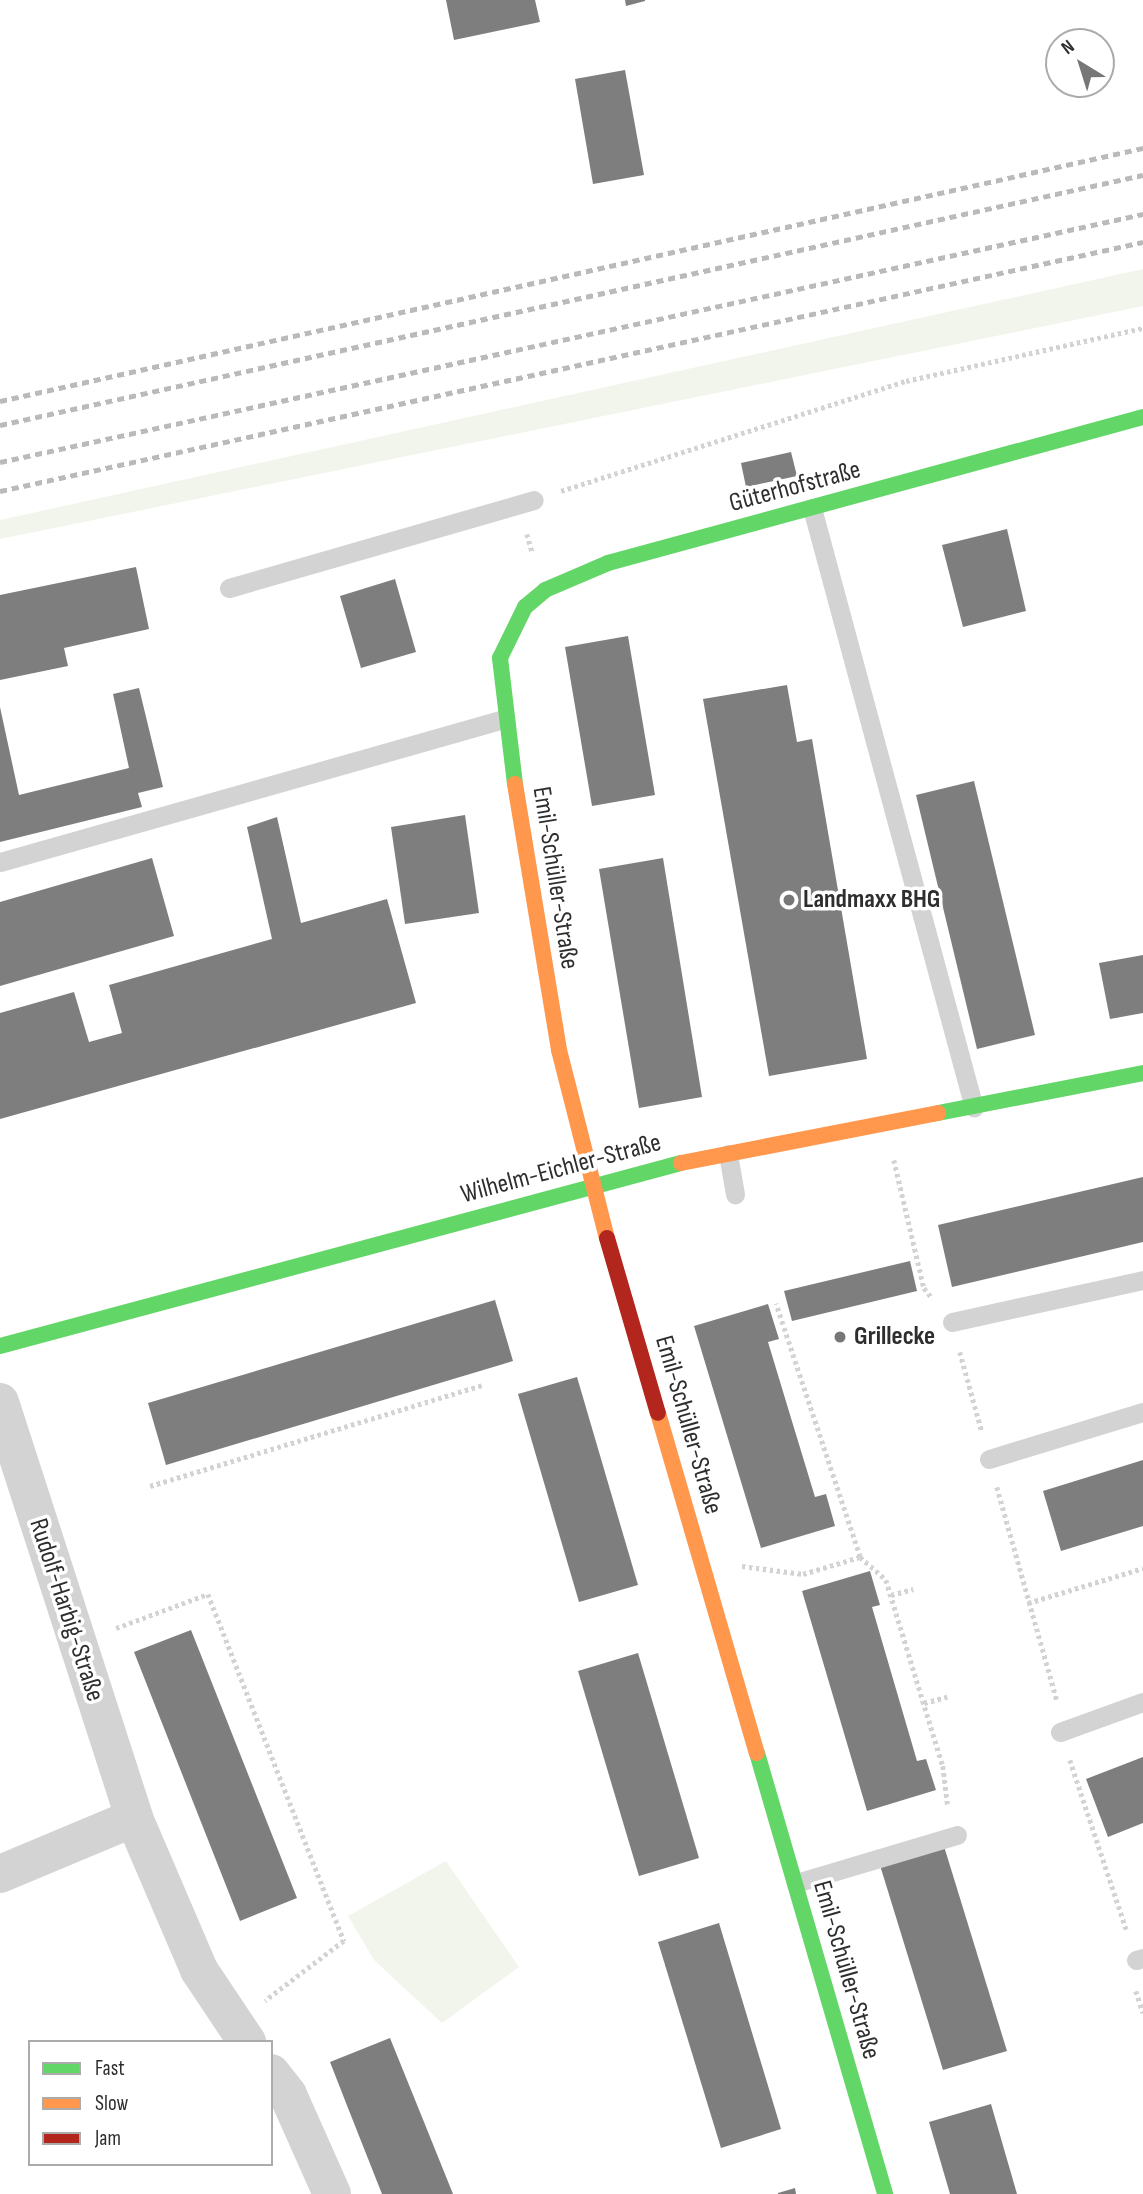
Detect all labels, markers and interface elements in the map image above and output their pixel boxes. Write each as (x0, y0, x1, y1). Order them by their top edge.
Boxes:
north arrow (1045, 28, 1115, 98)
text: N (1057, 35, 1079, 60)
street label: Güterhofstraße (726, 455, 864, 519)
street label: Emil-Schüller-Straße (525, 785, 585, 971)
place label: Landmaxx BHG (803, 884, 940, 916)
marker: Landmaxx BHG (781, 892, 797, 908)
street label: Wilhelm-Eichler-Straße (458, 1127, 664, 1211)
place label: Grillecke (854, 1321, 935, 1353)
marker: Grillecke (832, 1329, 848, 1345)
street label: Emil-Schüller-Straße (648, 1332, 728, 1518)
street label: Rudolf-Harbig-Straße (22, 1515, 110, 1705)
street label: Emil-Schüller-Straße (806, 1877, 886, 2063)
legend (28, 2040, 273, 2166)
text: Fast (95, 2056, 125, 2081)
text: Slow (95, 2091, 128, 2116)
text: Jam (95, 2126, 121, 2151)

